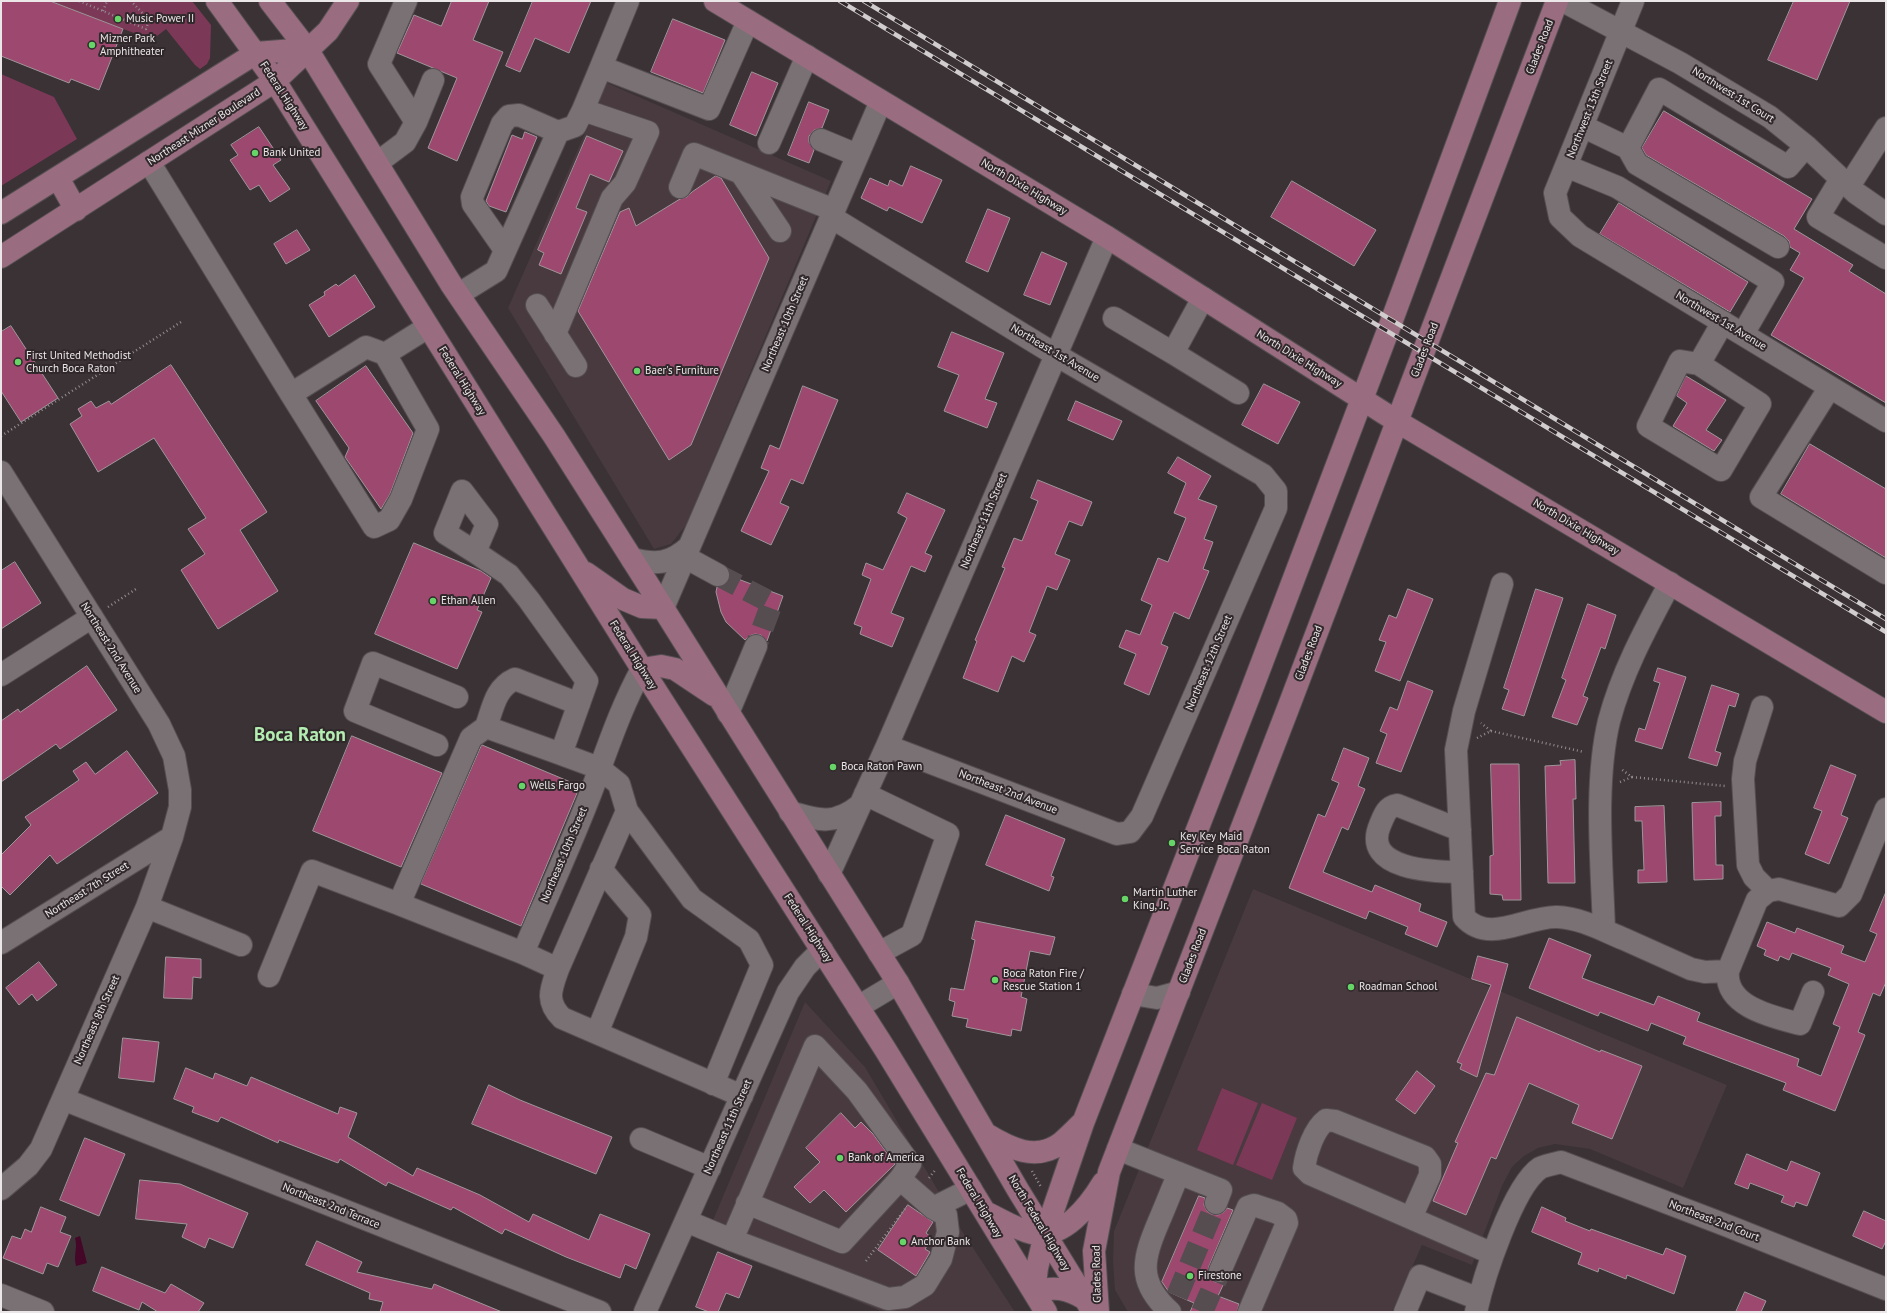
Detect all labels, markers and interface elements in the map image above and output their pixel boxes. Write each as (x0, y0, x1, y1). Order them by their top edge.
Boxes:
place label: Music Power II (126, 12, 194, 26)
marker: Music Power II (113, 14, 123, 24)
street label: Glades Road (1523, 18, 1557, 76)
place label: Mizner Park Amphitheater (100, 32, 164, 58)
marker: Mizner Park Amphitheater (87, 40, 97, 50)
street label: Northwest 13th Street (1564, 58, 1616, 160)
street label: Federal Highway (257, 59, 311, 133)
street label: Northwest 1st Court (1689, 64, 1777, 126)
street label: Northeast Mizner Boulevard (145, 86, 263, 168)
place label: Bank United (263, 146, 320, 160)
marker: Bank United (250, 148, 260, 158)
street label: North Dixie Highway (978, 156, 1070, 218)
street label: Northeast 10th Street (759, 274, 811, 374)
street label: Northwest 1st Avenue (1673, 289, 1769, 353)
street label: Northeast 1st Avenue (1008, 321, 1102, 385)
street label: Glades Road (1408, 321, 1442, 379)
street label: North Dixie Highway (1254, 327, 1344, 391)
street label: Federal Highway (435, 344, 489, 418)
place label: First United Methodist Church Boca Raton (26, 349, 131, 375)
marker: First United Methodist Church Boca Raton (13, 357, 23, 367)
place label: Baer's Furniture (645, 364, 719, 378)
marker: Baer's Furniture (632, 366, 642, 376)
street label: Northeast 11th Street (958, 471, 1010, 571)
street label: North Dixie Highway (1530, 496, 1622, 558)
place label: Ethan Allen (441, 594, 496, 608)
marker: Ethan Allen (428, 596, 438, 606)
street label: Northeast 2nd Avenue (78, 600, 144, 696)
street label: Northeast 12th Street (1183, 613, 1235, 713)
street label: Federal Highway (606, 618, 660, 692)
street label: Glades Road (1292, 624, 1326, 682)
district label: Boca Raton (254, 725, 346, 747)
place label: Boca Raton Pawn (841, 760, 922, 774)
marker: Boca Raton Pawn (828, 762, 838, 772)
street label: Northeast 2nd Avenue (957, 767, 1059, 817)
place label: Wells Fargo (530, 779, 585, 793)
marker: Wells Fargo (517, 781, 527, 791)
street label: Northeast 10th Street (538, 805, 590, 905)
place label: Key Key Maid Service Boca Raton (1180, 830, 1270, 856)
marker: Key Key Maid Service Boca Raton (1167, 838, 1177, 848)
street label: Northeast 7th Street (43, 859, 131, 921)
place label: Martin Luther King, Jr. (1133, 886, 1197, 912)
street label: Federal Highway (781, 891, 835, 965)
marker: Martin Luther King, Jr. (1120, 894, 1130, 904)
street label: Glades Road (1176, 927, 1210, 985)
place label: Boca Raton Fire / Rescue Station 1 (1003, 967, 1084, 993)
street label: Northeast 8th Street (71, 973, 123, 1067)
marker: Boca Raton Fire / Rescue Station 1 (990, 975, 1000, 985)
place label: Roadman School (1359, 980, 1437, 994)
marker: Roadman School (1346, 982, 1356, 992)
street label: Northeast 11th Street (701, 1078, 755, 1176)
place label: Bank of America (848, 1151, 924, 1165)
marker: Bank of America (835, 1153, 845, 1163)
street label: Federal Highway (953, 1166, 1005, 1240)
street label: North Federal Highway (1005, 1173, 1073, 1273)
street label: Northeast 2nd Terrace (280, 1180, 382, 1232)
street label: Northeast 2nd Court (1667, 1198, 1761, 1244)
place label: Anchor Bank (911, 1235, 970, 1249)
marker: Anchor Bank (898, 1237, 908, 1247)
street label: Glades Road (1090, 1245, 1104, 1303)
place label: Firestone (1198, 1269, 1242, 1283)
marker: Firestone (1185, 1271, 1195, 1281)

